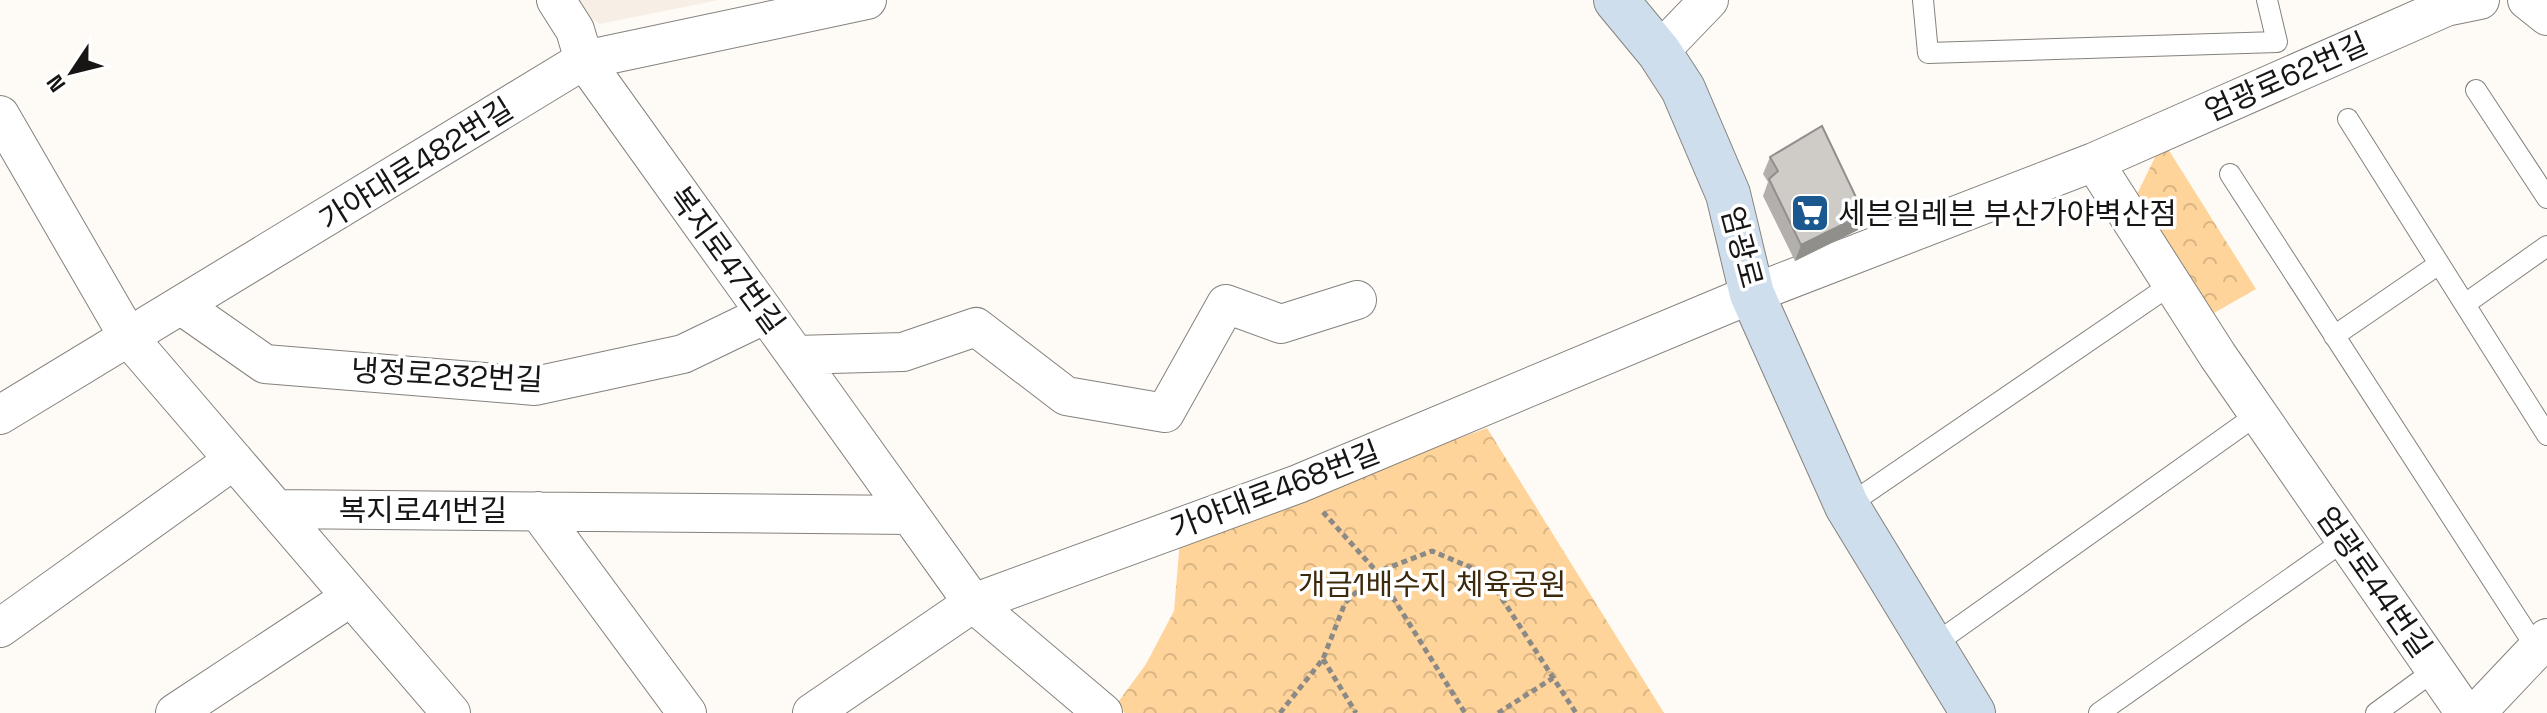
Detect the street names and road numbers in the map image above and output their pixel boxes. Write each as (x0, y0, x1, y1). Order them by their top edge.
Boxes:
street label: 엄광로62번길 (2198, 24, 2374, 130)
street label: 가야대로482번길 (312, 89, 520, 239)
street label: 복지로47번길 (660, 179, 794, 341)
street label: 엄광로 (1712, 202, 1772, 292)
street label: 냉정로232번길 (350, 350, 544, 400)
street label: 가야대로468번길 (1165, 432, 1385, 548)
street label: 복지로41번길 (339, 491, 507, 530)
street label: 엄광로44번길 (2308, 499, 2440, 665)

